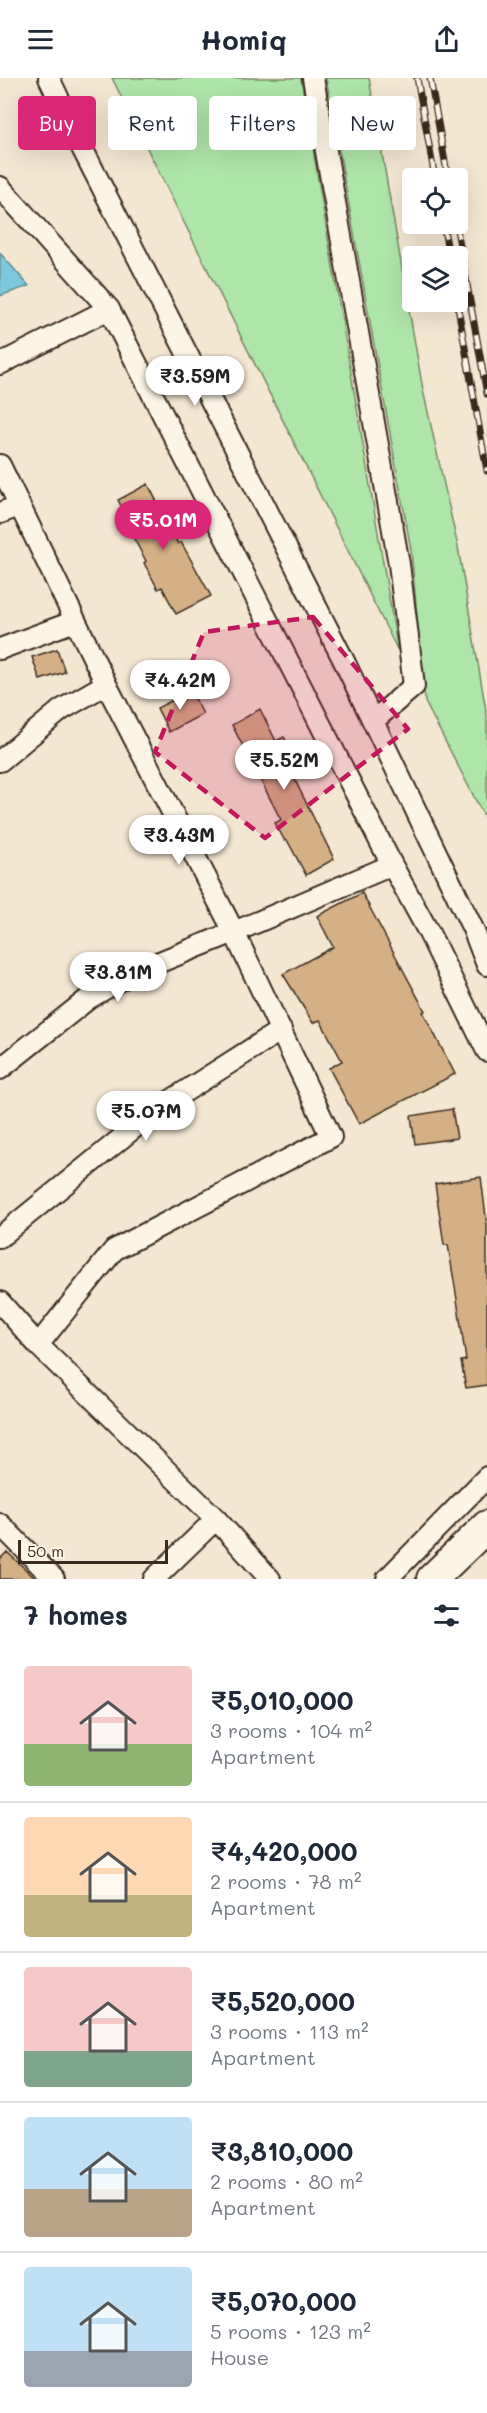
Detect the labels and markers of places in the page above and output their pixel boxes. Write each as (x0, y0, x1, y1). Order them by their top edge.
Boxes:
pin: ₹3.59M (146, 356, 244, 407)
pin: ₹5.01M (114, 500, 212, 551)
pin: ₹4.42M (131, 660, 229, 711)
pin: ₹5.52M (235, 740, 333, 791)
pin: ₹3.43M (130, 815, 228, 866)
pin: ₹3.81M (69, 952, 167, 1003)
pin: ₹5.07M (97, 1091, 195, 1142)

